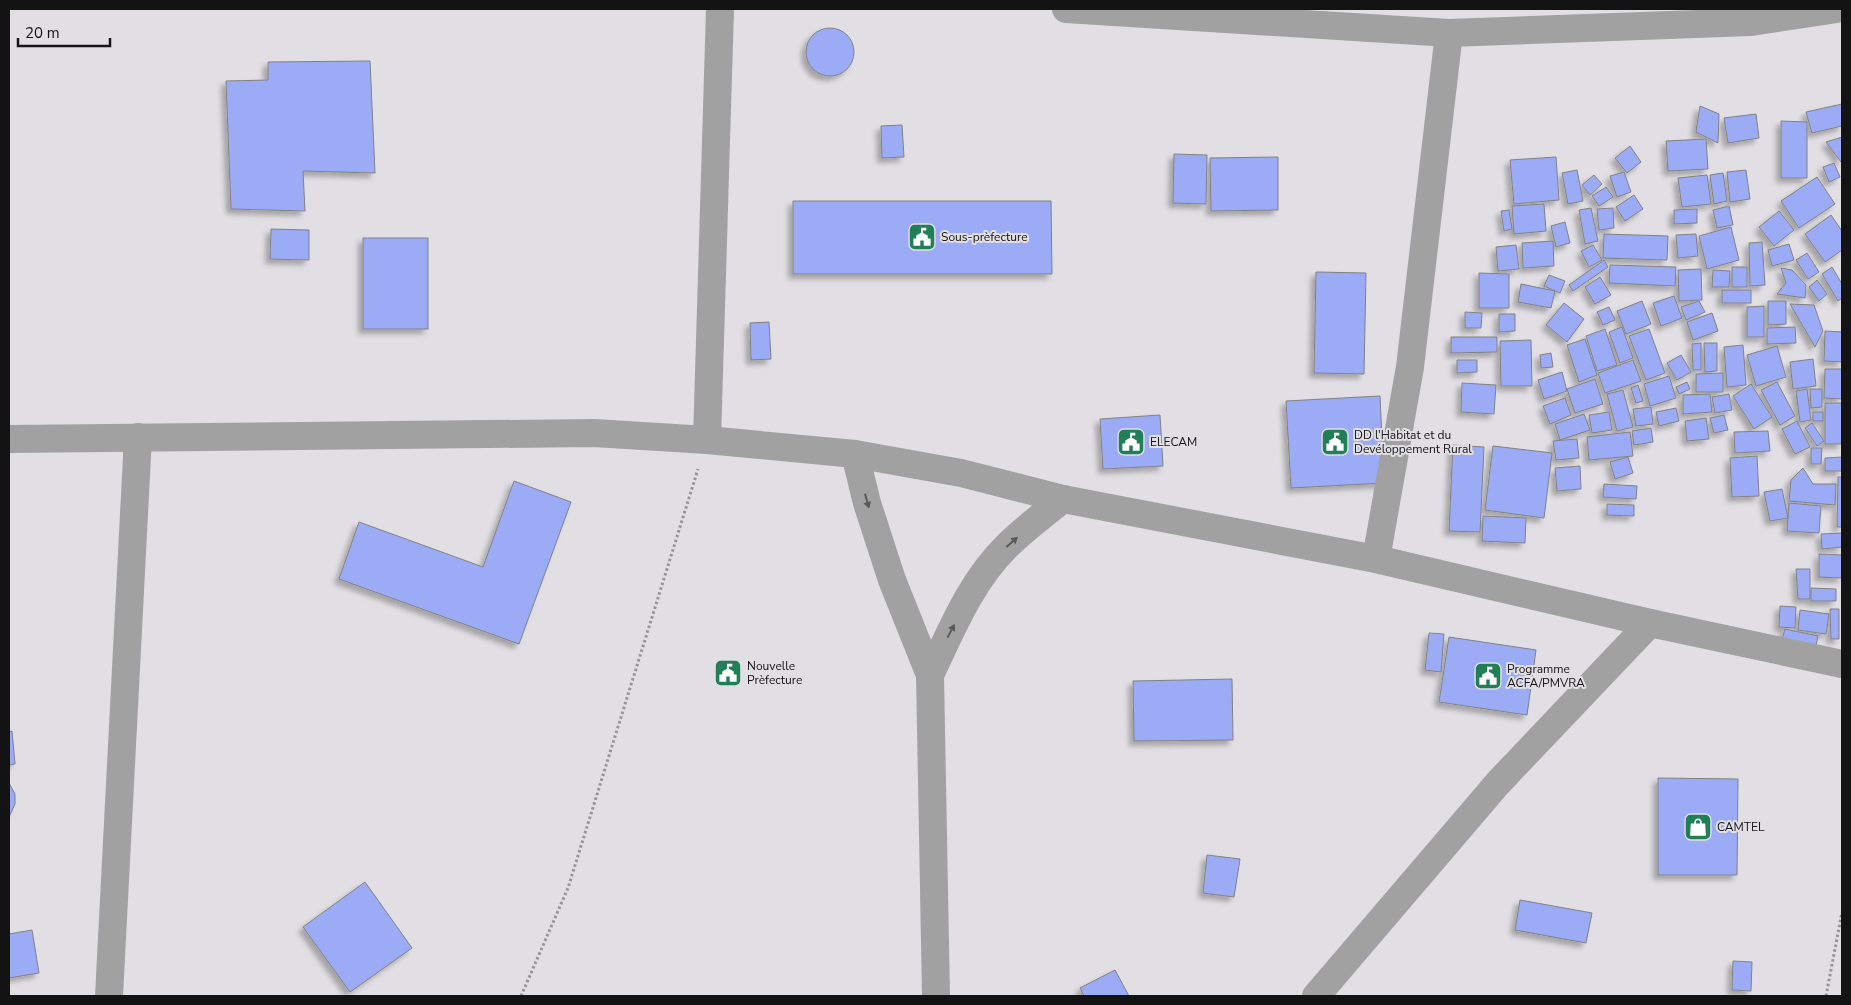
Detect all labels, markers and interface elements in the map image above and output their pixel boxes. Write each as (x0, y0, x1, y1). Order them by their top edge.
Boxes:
scale bar (18, 15, 110, 47)
text: 20 m (25, 23, 60, 43)
public building icon: Sous-prèfecture (907, 222, 937, 252)
place label: Sous-prèfecture (941, 229, 1028, 245)
public building icon: ELECAM (1116, 427, 1146, 457)
public building icon: DD l'Habitat et du Devéloppement Rural (1320, 427, 1350, 457)
place label: DD l'Habitat et du Devéloppement Rural (1354, 427, 1472, 457)
place label: ELECAM (1150, 434, 1197, 450)
one-way arrow (863, 494, 871, 509)
one-way arrow (1006, 536, 1019, 547)
one-way arrow (947, 624, 955, 639)
public building icon: Nouvelle Prèfecture (713, 658, 743, 688)
place label: Nouvelle Prèfecture (747, 658, 802, 688)
public building icon: Programme ACFA/PMVRA (1473, 661, 1503, 691)
place label: Programme ACFA/PMVRA (1507, 661, 1585, 691)
shop icon: CAMTEL (1683, 812, 1713, 842)
place label: CAMTEL (1717, 819, 1765, 835)

